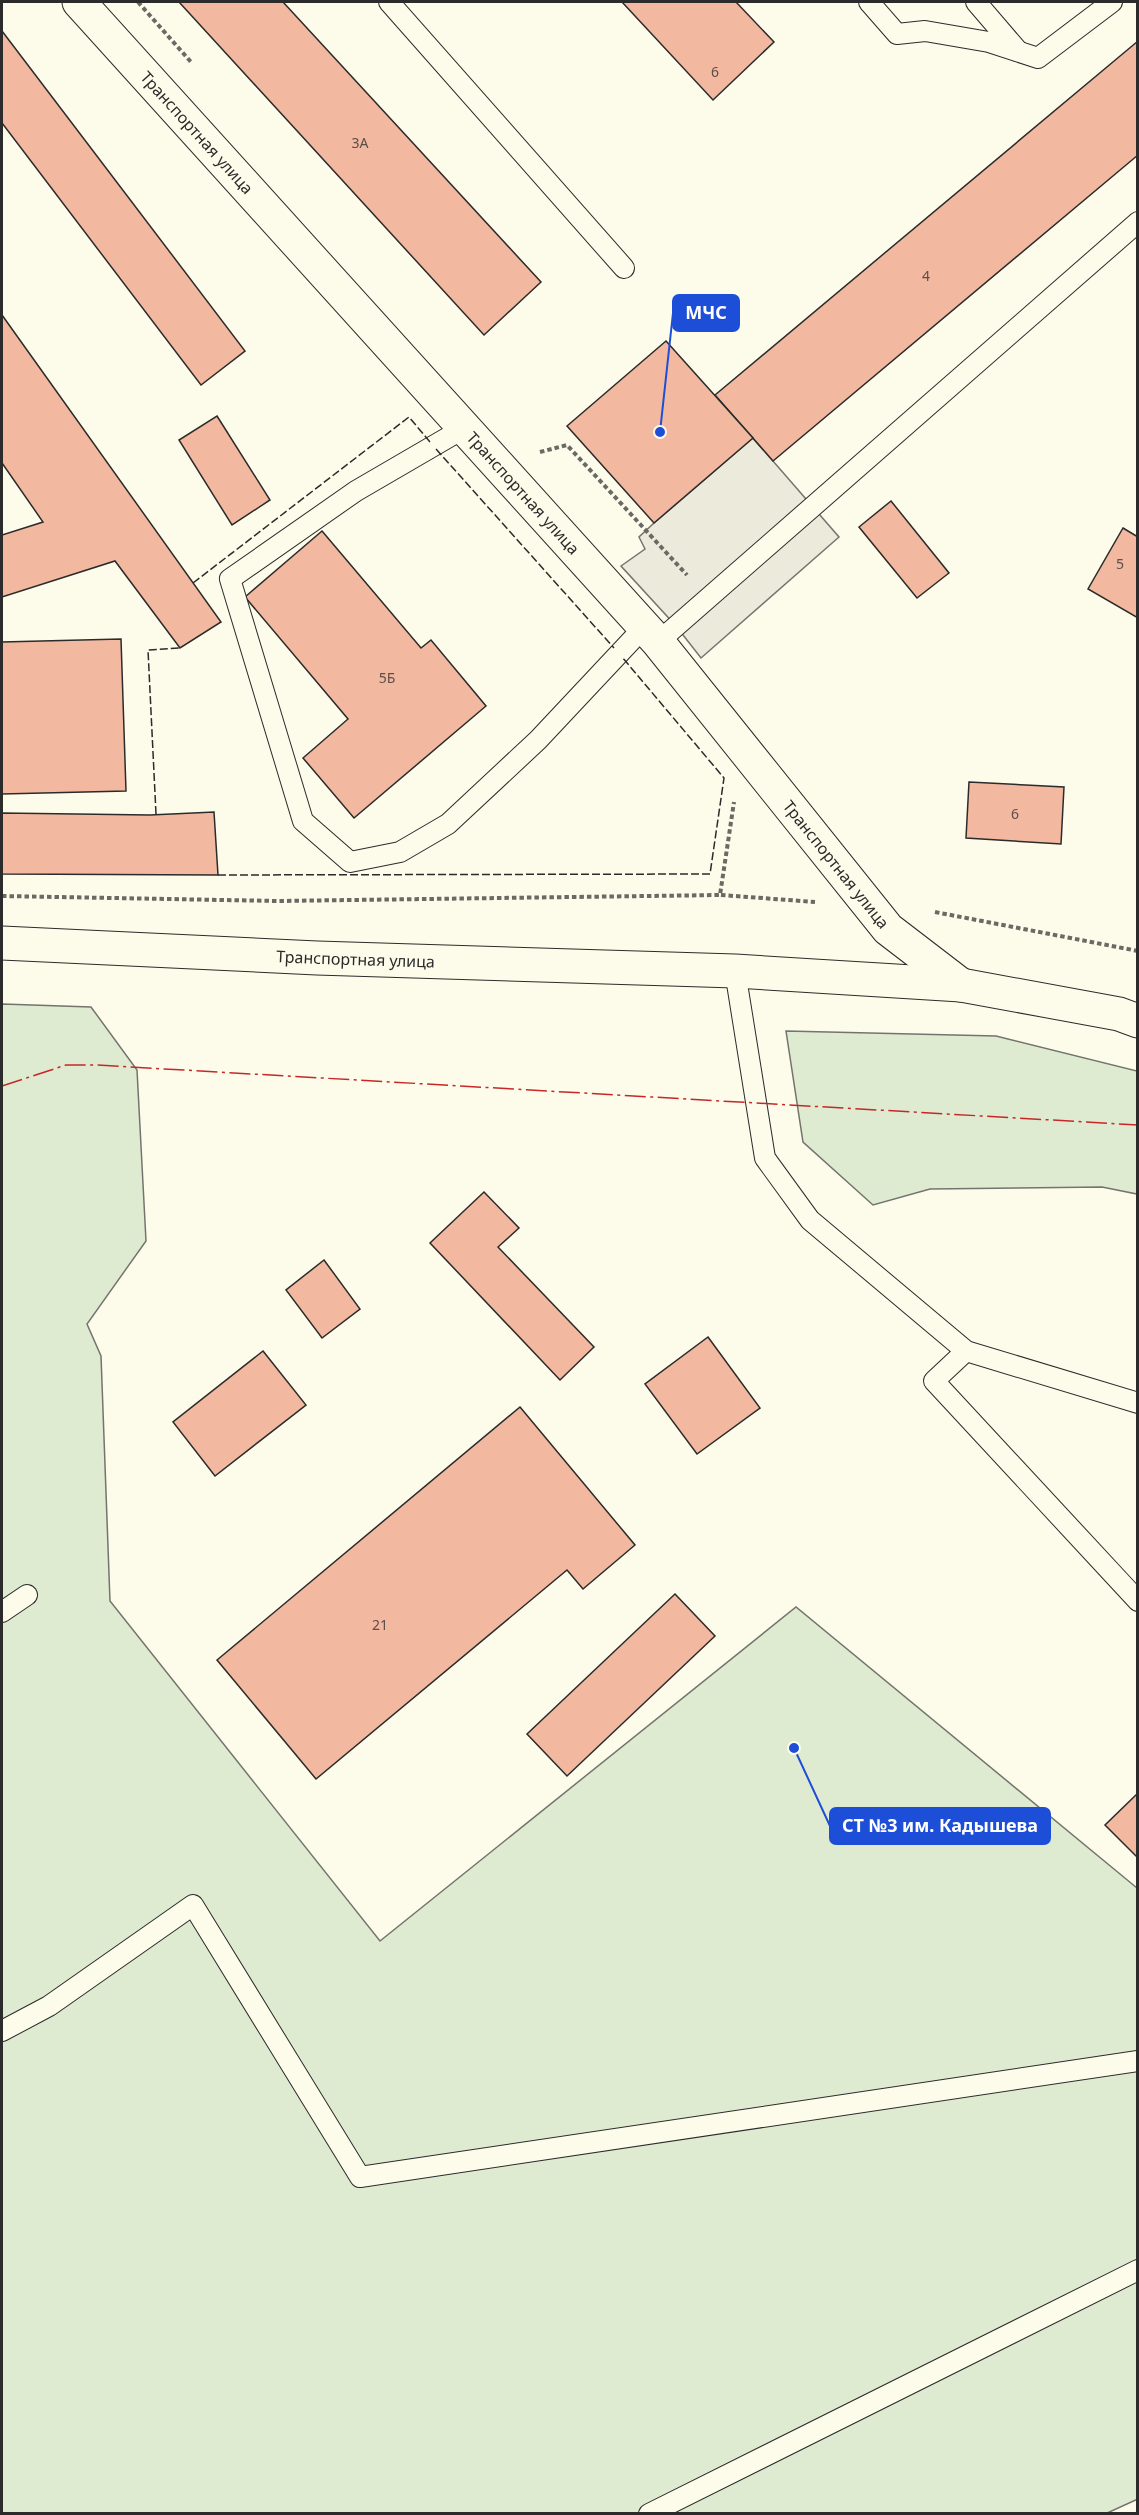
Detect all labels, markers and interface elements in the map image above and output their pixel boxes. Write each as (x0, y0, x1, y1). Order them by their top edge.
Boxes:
house number: 6 (711, 62, 719, 81)
street label: Транспортная улица (136, 66, 258, 199)
house number: 3А (352, 133, 369, 152)
house number: 4 (922, 266, 930, 285)
callout: МЧС (673, 295, 739, 331)
text: МЧС (685, 300, 727, 324)
street label: Транспортная улица (462, 427, 584, 559)
house number: 5 (1116, 554, 1124, 573)
house number: 5Б (379, 668, 395, 687)
street label: Транспортная улица (778, 796, 894, 933)
house number: 6 (1011, 804, 1019, 823)
street label: Транспортная улица (276, 945, 435, 973)
house number: 21 (372, 1615, 388, 1634)
callout: СТ №3 им. Кадышева (830, 1808, 1050, 1844)
text: СТ №3 им. Кадышева (842, 1813, 1038, 1837)

